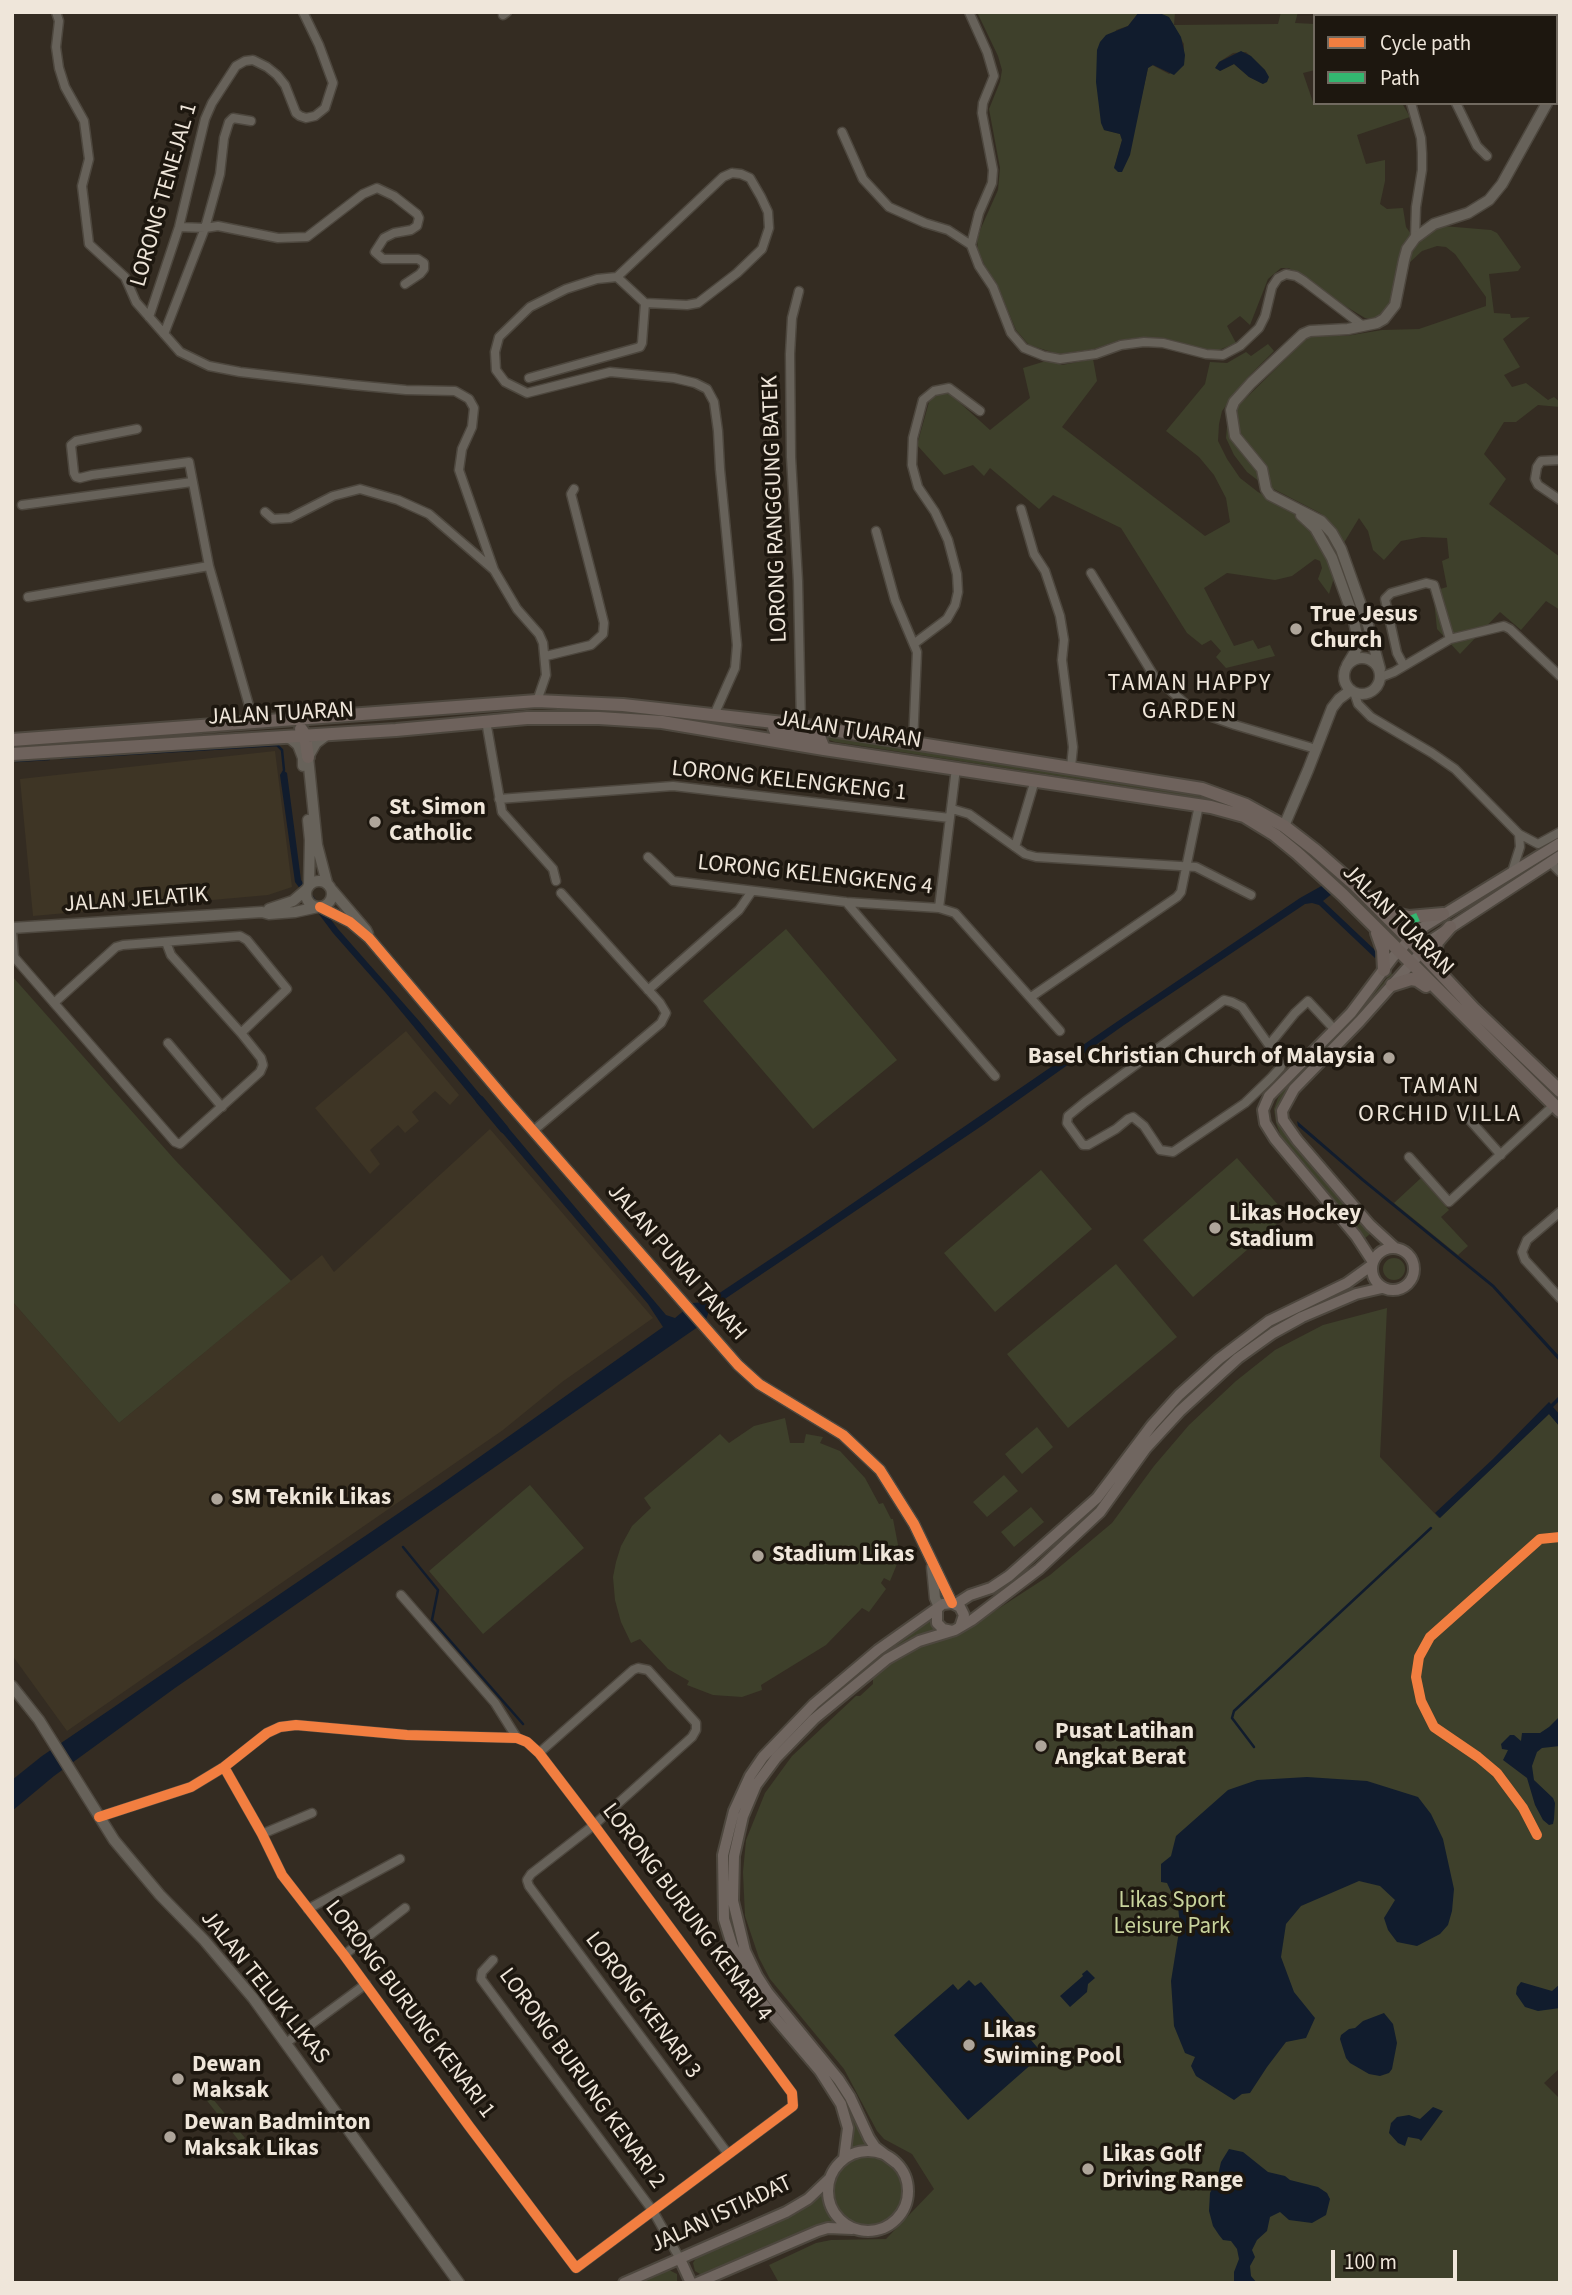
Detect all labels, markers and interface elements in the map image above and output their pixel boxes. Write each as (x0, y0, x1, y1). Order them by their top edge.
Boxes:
legend (1313, 14, 1558, 105)
text: Cycle path (1380, 28, 1471, 58)
text: Path (1380, 63, 1420, 93)
street label: LORONG TENEJAL 1 (126, 100, 204, 290)
street label: LORONG RANGGUNG BATEK (758, 375, 794, 643)
place label: True Jesus Church (1310, 602, 1418, 656)
marker: True Jesus Church (1288, 621, 1304, 637)
district label: TAMAN HAPPY GARDEN (1109, 671, 1271, 727)
street label: JALAN TUARAN (207, 697, 355, 733)
street label: JALAN TUARAN (775, 706, 923, 756)
street label: LORONG KELENGKENG 1 (670, 756, 908, 808)
place label: St. Simon Catholic (389, 795, 486, 849)
marker: St. Simon Catholic (367, 814, 383, 830)
street label: LORONG KELENGKENG 4 (696, 850, 934, 902)
street label: JALAN TUARAN (1335, 859, 1459, 983)
street label: JALAN JELATIK (63, 882, 209, 920)
place label: Basel Christian Church of Malaysia (1028, 1044, 1375, 1072)
marker: Basel Christian Church of Malaysia (1381, 1050, 1397, 1066)
district label: TAMAN ORCHID VILLA (1360, 1074, 1520, 1130)
street label: JALAN PUNAI TANAH (600, 1179, 752, 1347)
place label: Likas Hockey Stadium (1229, 1201, 1361, 1255)
marker: Likas Hockey Stadium (1207, 1220, 1223, 1236)
place label: SM Teknik Likas (231, 1485, 391, 1513)
marker: SM Teknik Likas (209, 1491, 225, 1507)
place label: Stadium Likas (772, 1542, 914, 1570)
marker: Stadium Likas (750, 1548, 766, 1564)
place label: Pusat Latihan Angkat Berat (1055, 1719, 1194, 1773)
marker: Pusat Latihan Angkat Berat (1033, 1738, 1049, 1754)
street label: LORONG BURUNG KENARI 4 (595, 1799, 777, 2027)
park label: Likas Sport Leisure Park (1114, 1888, 1230, 1942)
street label: LORONG BURUNG KENARI 1 (318, 1896, 500, 2124)
street label: JALAN TELUK LIKAS (194, 1906, 334, 2070)
street label: LORONG KENARI 3 (578, 1927, 706, 2085)
street label: LORONG BURUNG KENARI 2 (492, 1963, 670, 2195)
place label: Likas Swiming Pool (983, 2018, 1121, 2072)
marker: Likas Swiming Pool (961, 2037, 977, 2053)
place label: Dewan Maksak (192, 2052, 269, 2106)
marker: Dewan Maksak (170, 2071, 186, 2087)
place label: Dewan Badminton Maksak Likas (184, 2110, 371, 2164)
marker: Dewan Badminton Maksak Likas (162, 2129, 178, 2145)
place label: Likas Golf Driving Range (1102, 2142, 1243, 2196)
marker: Likas Golf Driving Range (1080, 2161, 1096, 2177)
street label: JALAN ISTIADAT (647, 2170, 797, 2260)
scale bar (1334, 2236, 1460, 2280)
text: 100 m (1344, 2247, 1397, 2277)

